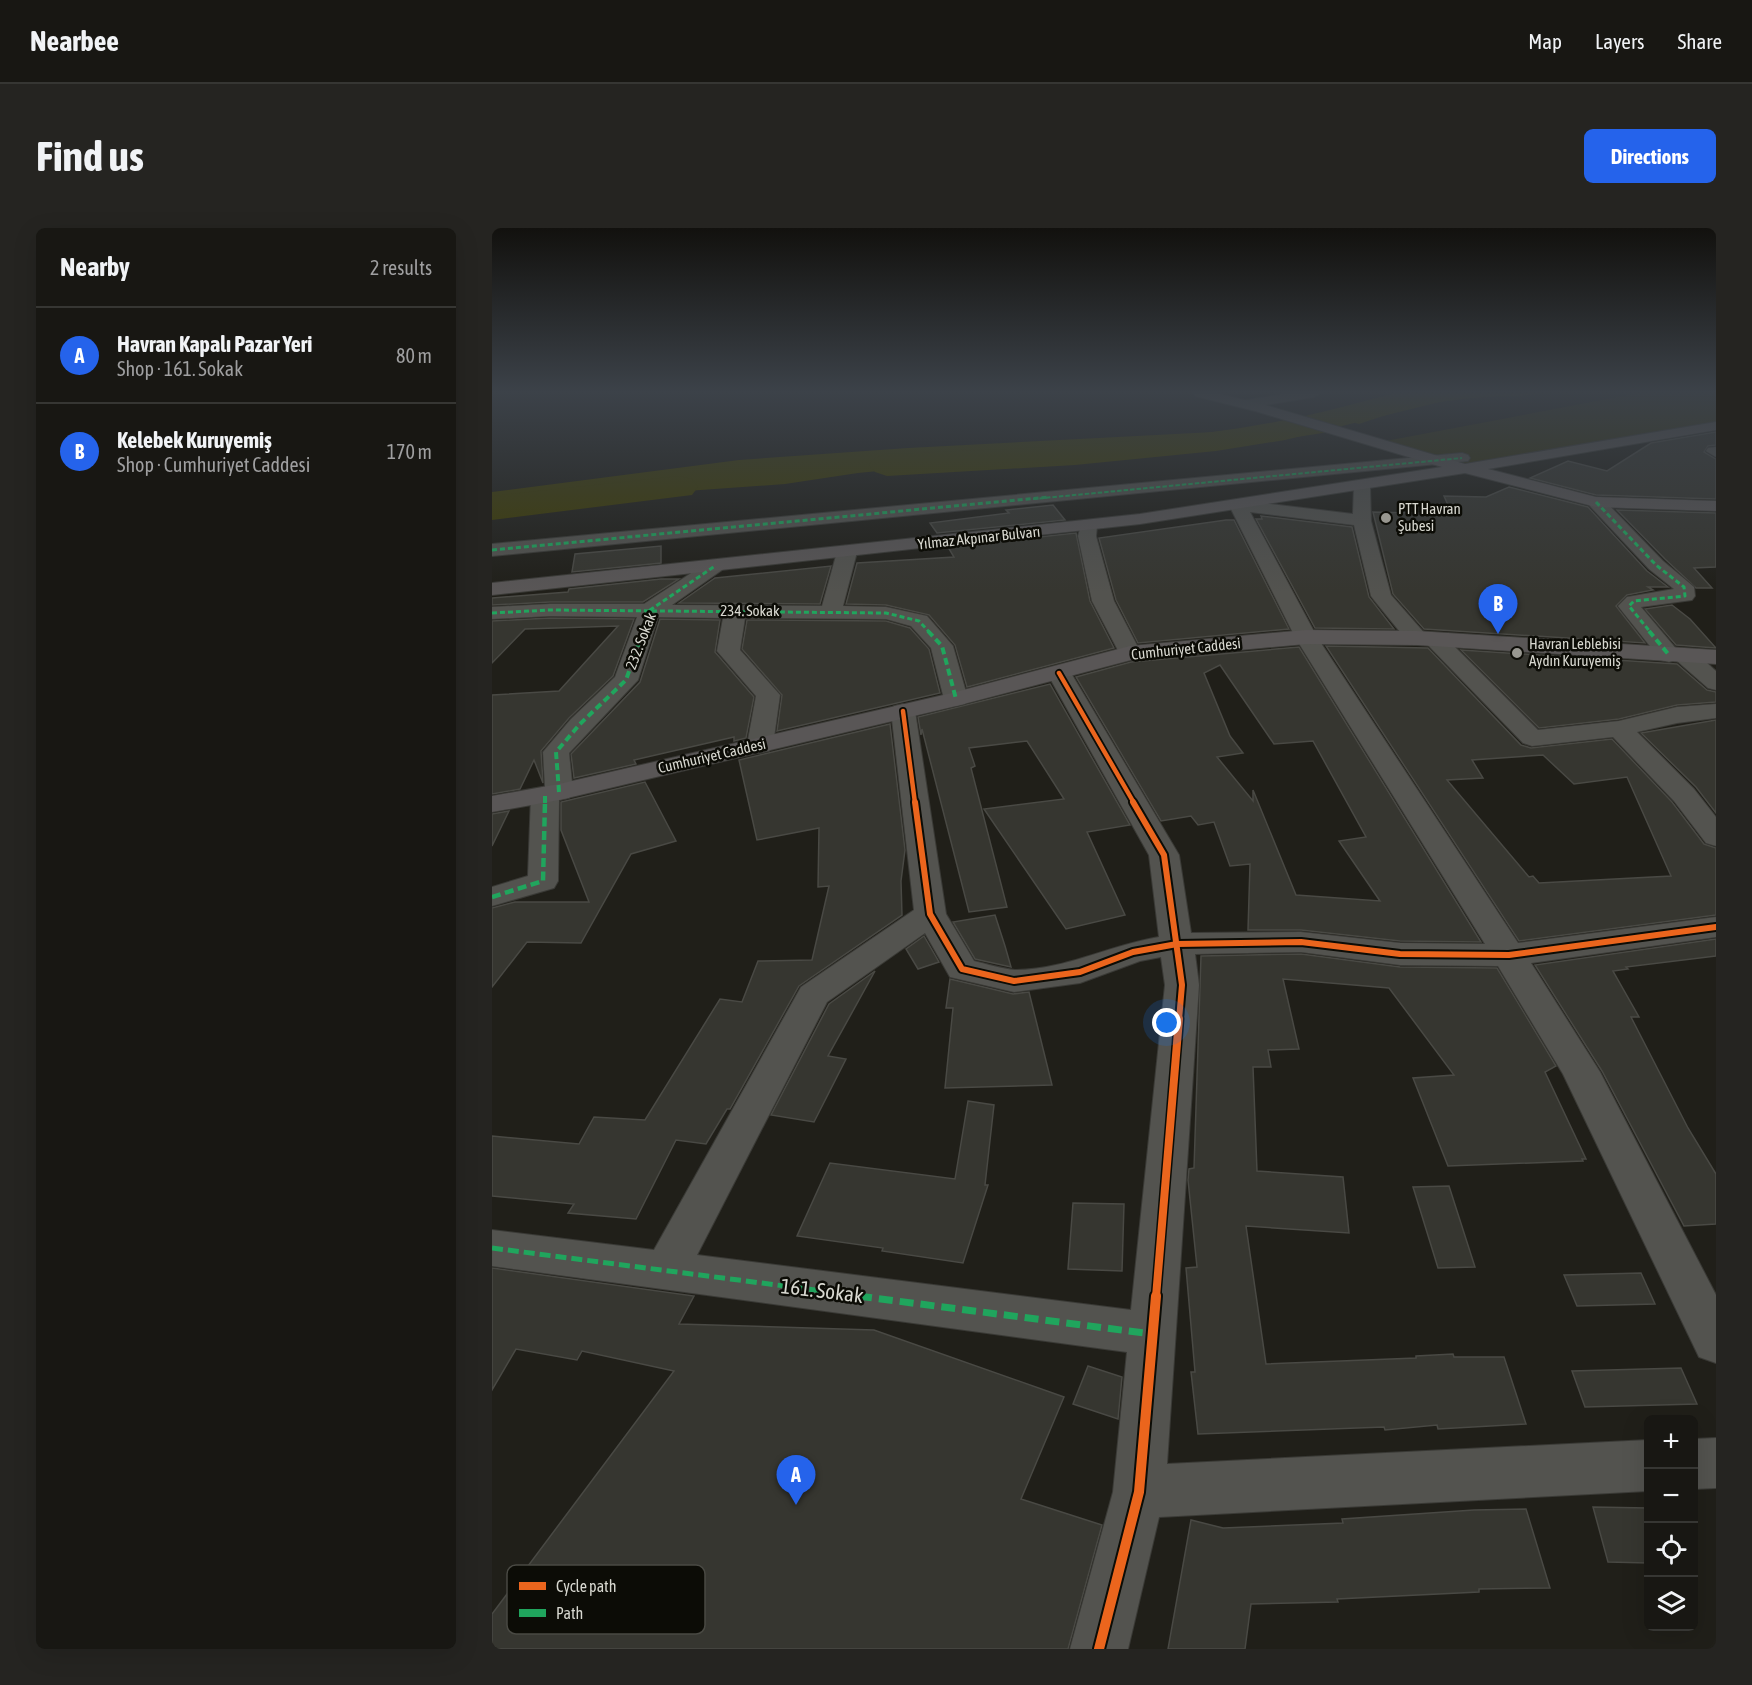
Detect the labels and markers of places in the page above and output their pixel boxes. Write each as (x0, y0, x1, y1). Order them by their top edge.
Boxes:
place label: PTT Havran Şubesi (1398, 500, 1461, 534)
marker: PTT Havran Şubesi (1379, 511, 1393, 525)
pin: B (1478, 584, 1518, 634)
place label: Havran Leblebisi Aydın Kuruyemiş (1529, 635, 1621, 669)
marker: Havran Leblebisi Aydın Kuruyemiş (1510, 646, 1524, 660)
pin: A (776, 1456, 816, 1505)

